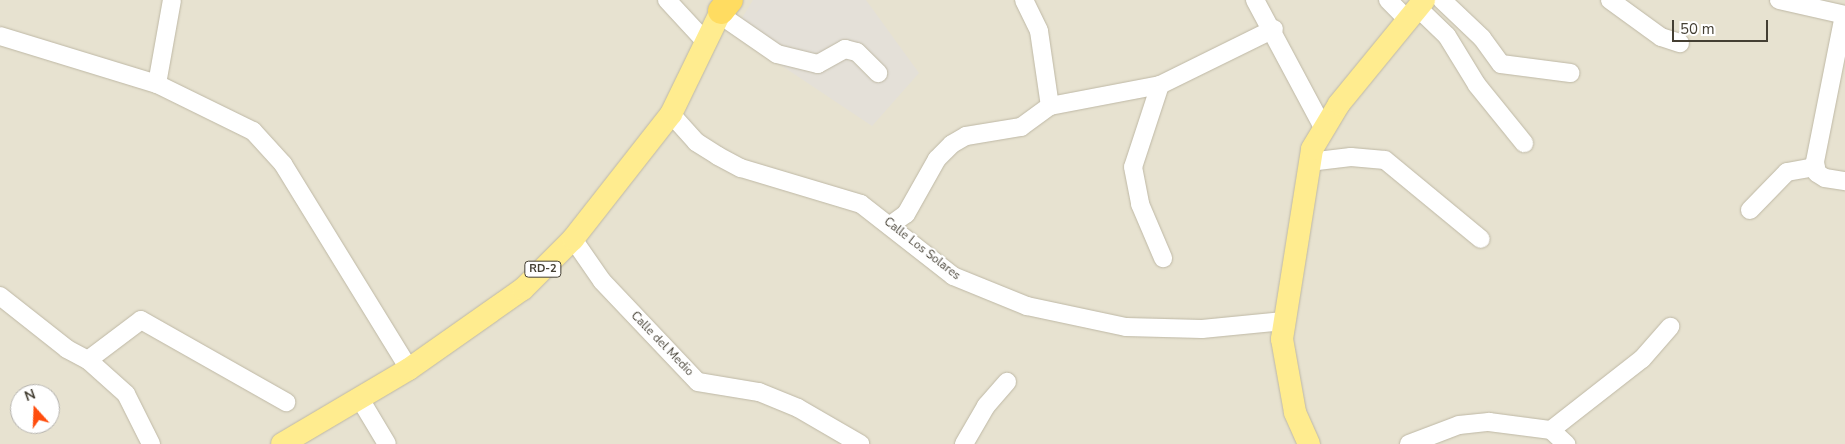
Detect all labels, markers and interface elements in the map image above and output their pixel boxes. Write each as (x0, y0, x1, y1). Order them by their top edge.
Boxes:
scale bar (1675, 10, 1771, 42)
text: 50 m (1680, 19, 1715, 39)
street label: Calle Los Solares (881, 215, 963, 283)
road number: RD-2 (524, 260, 562, 278)
street label: Calle del Medio (628, 309, 696, 379)
north arrow (10, 384, 60, 434)
text: N (22, 385, 38, 406)

